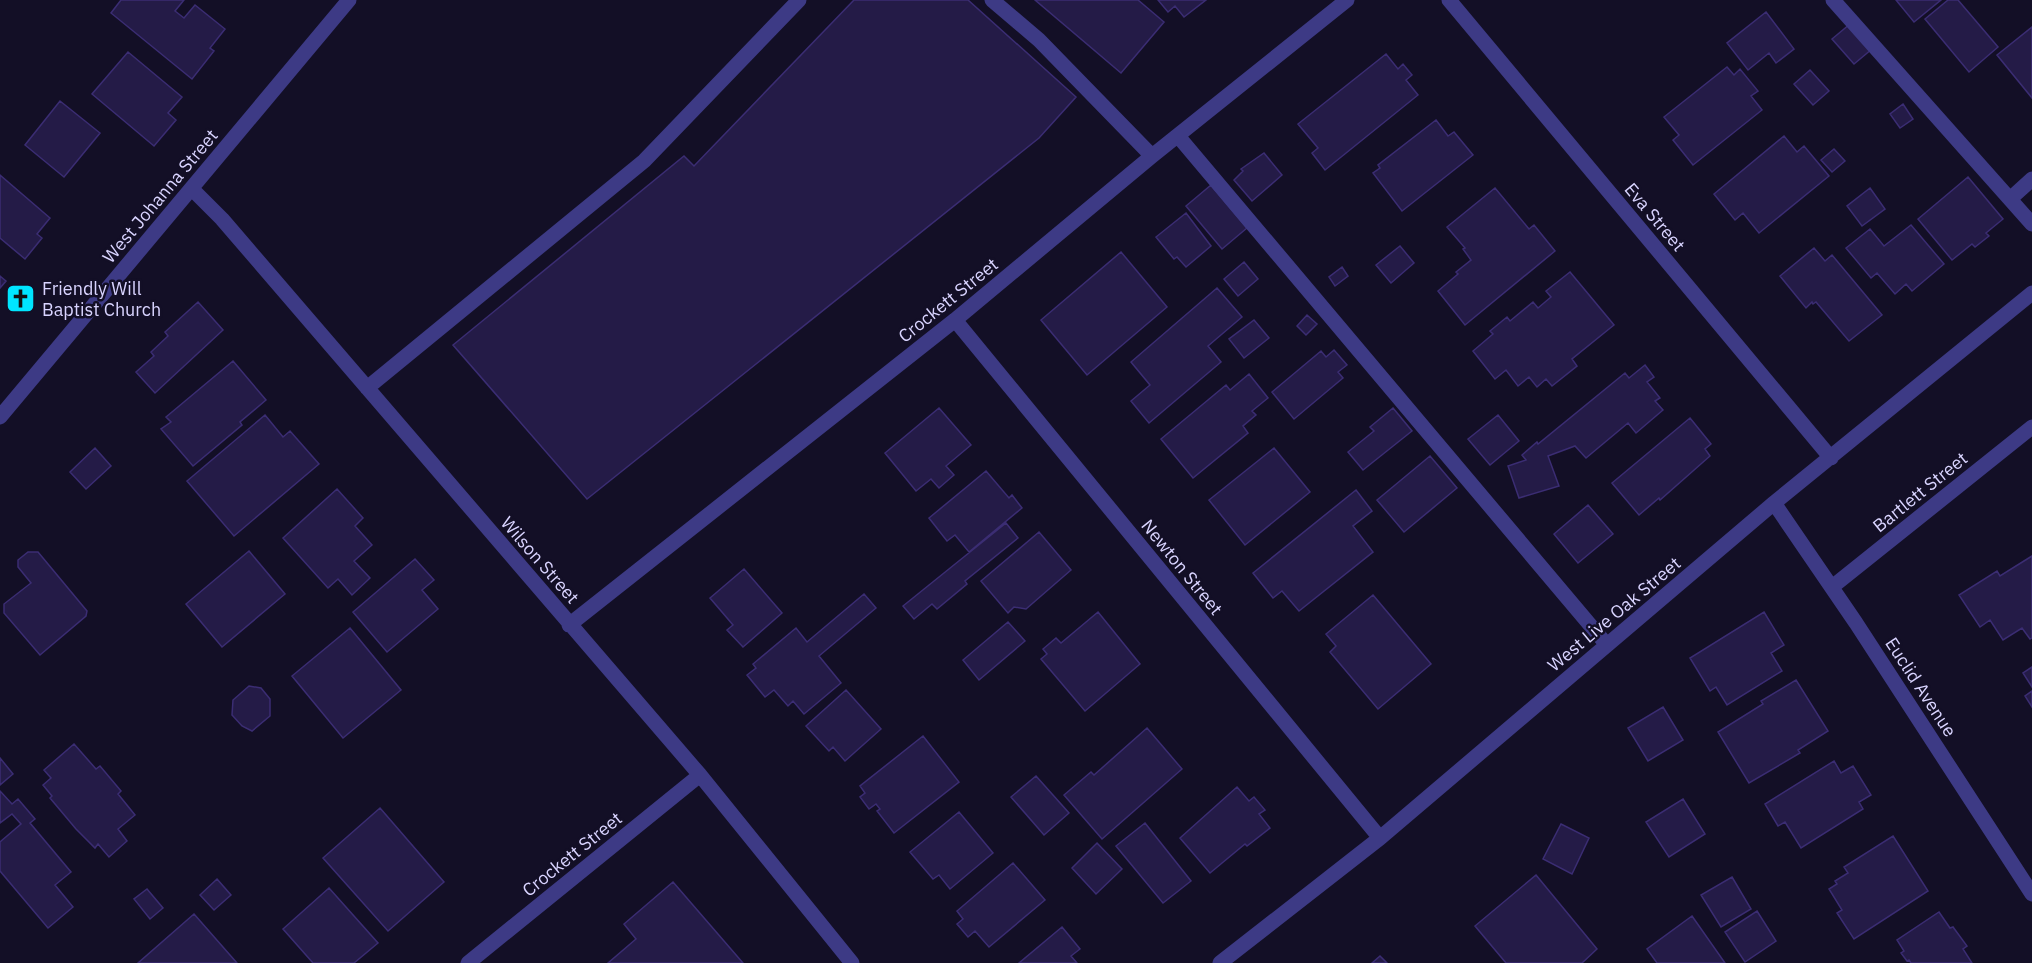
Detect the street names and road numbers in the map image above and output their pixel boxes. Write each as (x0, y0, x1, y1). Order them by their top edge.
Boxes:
street label: West Johanna Street (97, 124, 223, 268)
street label: Eva Street (1620, 178, 1690, 256)
street label: Crockett Street (893, 253, 1003, 347)
street label: Bartlett Street (1868, 447, 1972, 537)
street label: Wilson Street (496, 512, 584, 608)
street label: Newton Street (1136, 514, 1228, 620)
street label: West Live Oak Street (1543, 552, 1685, 676)
street label: Euclid Avenue (1880, 633, 1962, 741)
street label: Crockett Street (517, 807, 627, 901)

